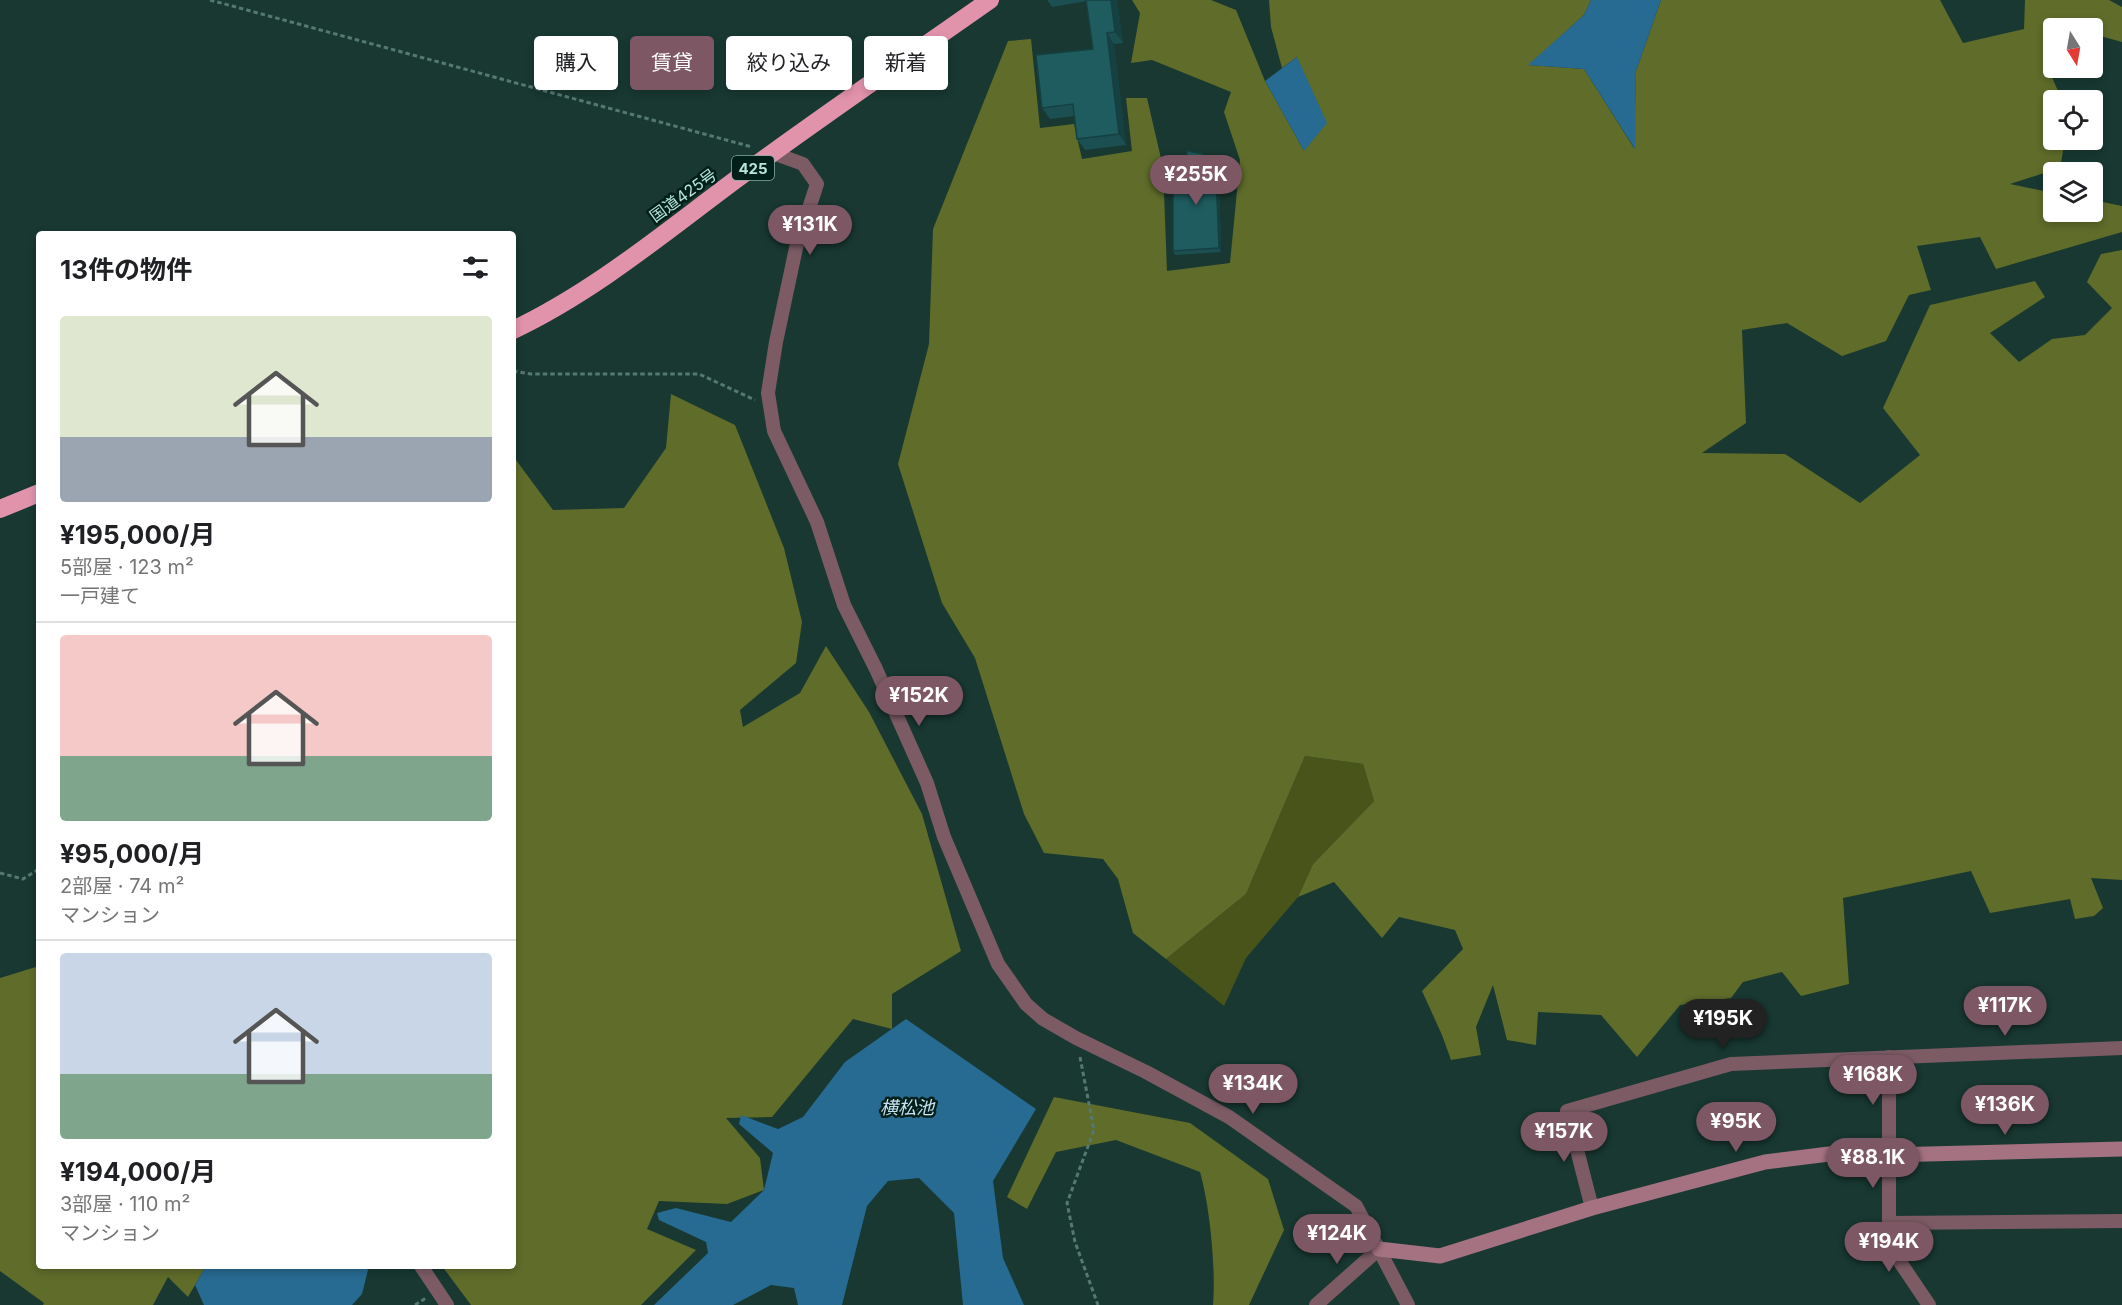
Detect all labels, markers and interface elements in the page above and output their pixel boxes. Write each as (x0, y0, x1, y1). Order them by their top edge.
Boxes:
north arrow (2043, 18, 2103, 78)
map controls (2043, 18, 2103, 222)
chip: 購入 (534, 36, 618, 90)
chip: 賃貸 (630, 36, 714, 90)
chip: 絞り込み (726, 36, 852, 90)
chip: 新着 (864, 36, 948, 90)
button: locate (2043, 90, 2103, 150)
pin: ¥255K (1154, 155, 1238, 206)
road number: 425 (732, 156, 774, 180)
text: ¥255K (1164, 162, 1228, 186)
button: layers (2043, 162, 2103, 222)
street label: 国道425号 (646, 164, 720, 226)
pin: ¥131K (768, 205, 852, 256)
text: ¥131K (782, 212, 838, 236)
icon: filters (459, 251, 492, 284)
text: 13件の物件 (60, 254, 192, 285)
icon: home (222, 355, 330, 463)
text: ¥195,000/月 (60, 519, 216, 550)
text: 5部屋 · 123 m² (60, 555, 194, 579)
text: 一戸建て (60, 584, 140, 608)
icon: home (222, 674, 330, 782)
pin: ¥152K (877, 676, 961, 727)
text: ¥152K (889, 683, 949, 707)
text: ¥95,000/月 (60, 838, 204, 869)
text: 2部屋 · 74 m² (60, 874, 184, 898)
text: マンション (60, 903, 160, 927)
pin: ¥117K (1963, 986, 2047, 1037)
icon: home (222, 992, 330, 1100)
text: ¥117K (1978, 993, 2032, 1017)
pin: ¥195K (1681, 999, 1765, 1050)
text: ¥195K (1693, 1006, 1753, 1030)
pin: ¥168K (1831, 1055, 1915, 1106)
text: ¥168K (1843, 1062, 1903, 1086)
pin: ¥134K (1211, 1064, 1295, 1115)
text: ¥134K (1223, 1071, 1283, 1095)
pin: ¥136K (1963, 1085, 2047, 1136)
text: ¥136K (1975, 1092, 2035, 1116)
water label: 横松池 (880, 1097, 936, 1118)
pin: ¥95K (1700, 1102, 1772, 1153)
text: ¥95K (1710, 1109, 1762, 1133)
pin: ¥157K (1522, 1112, 1606, 1163)
text: ¥157K (1535, 1119, 1593, 1143)
pin: ¥88.1K (1824, 1138, 1922, 1189)
text: ¥88.1K (1841, 1145, 1905, 1169)
text: ¥194,000/月 (60, 1156, 216, 1187)
text: 3部屋 · 110 m² (60, 1192, 190, 1216)
pin: ¥124K (1295, 1214, 1379, 1265)
text: マンション (60, 1221, 160, 1245)
text: ¥124K (1307, 1221, 1367, 1245)
pin: ¥194K (1847, 1222, 1931, 1273)
text: ¥194K (1859, 1229, 1919, 1253)

